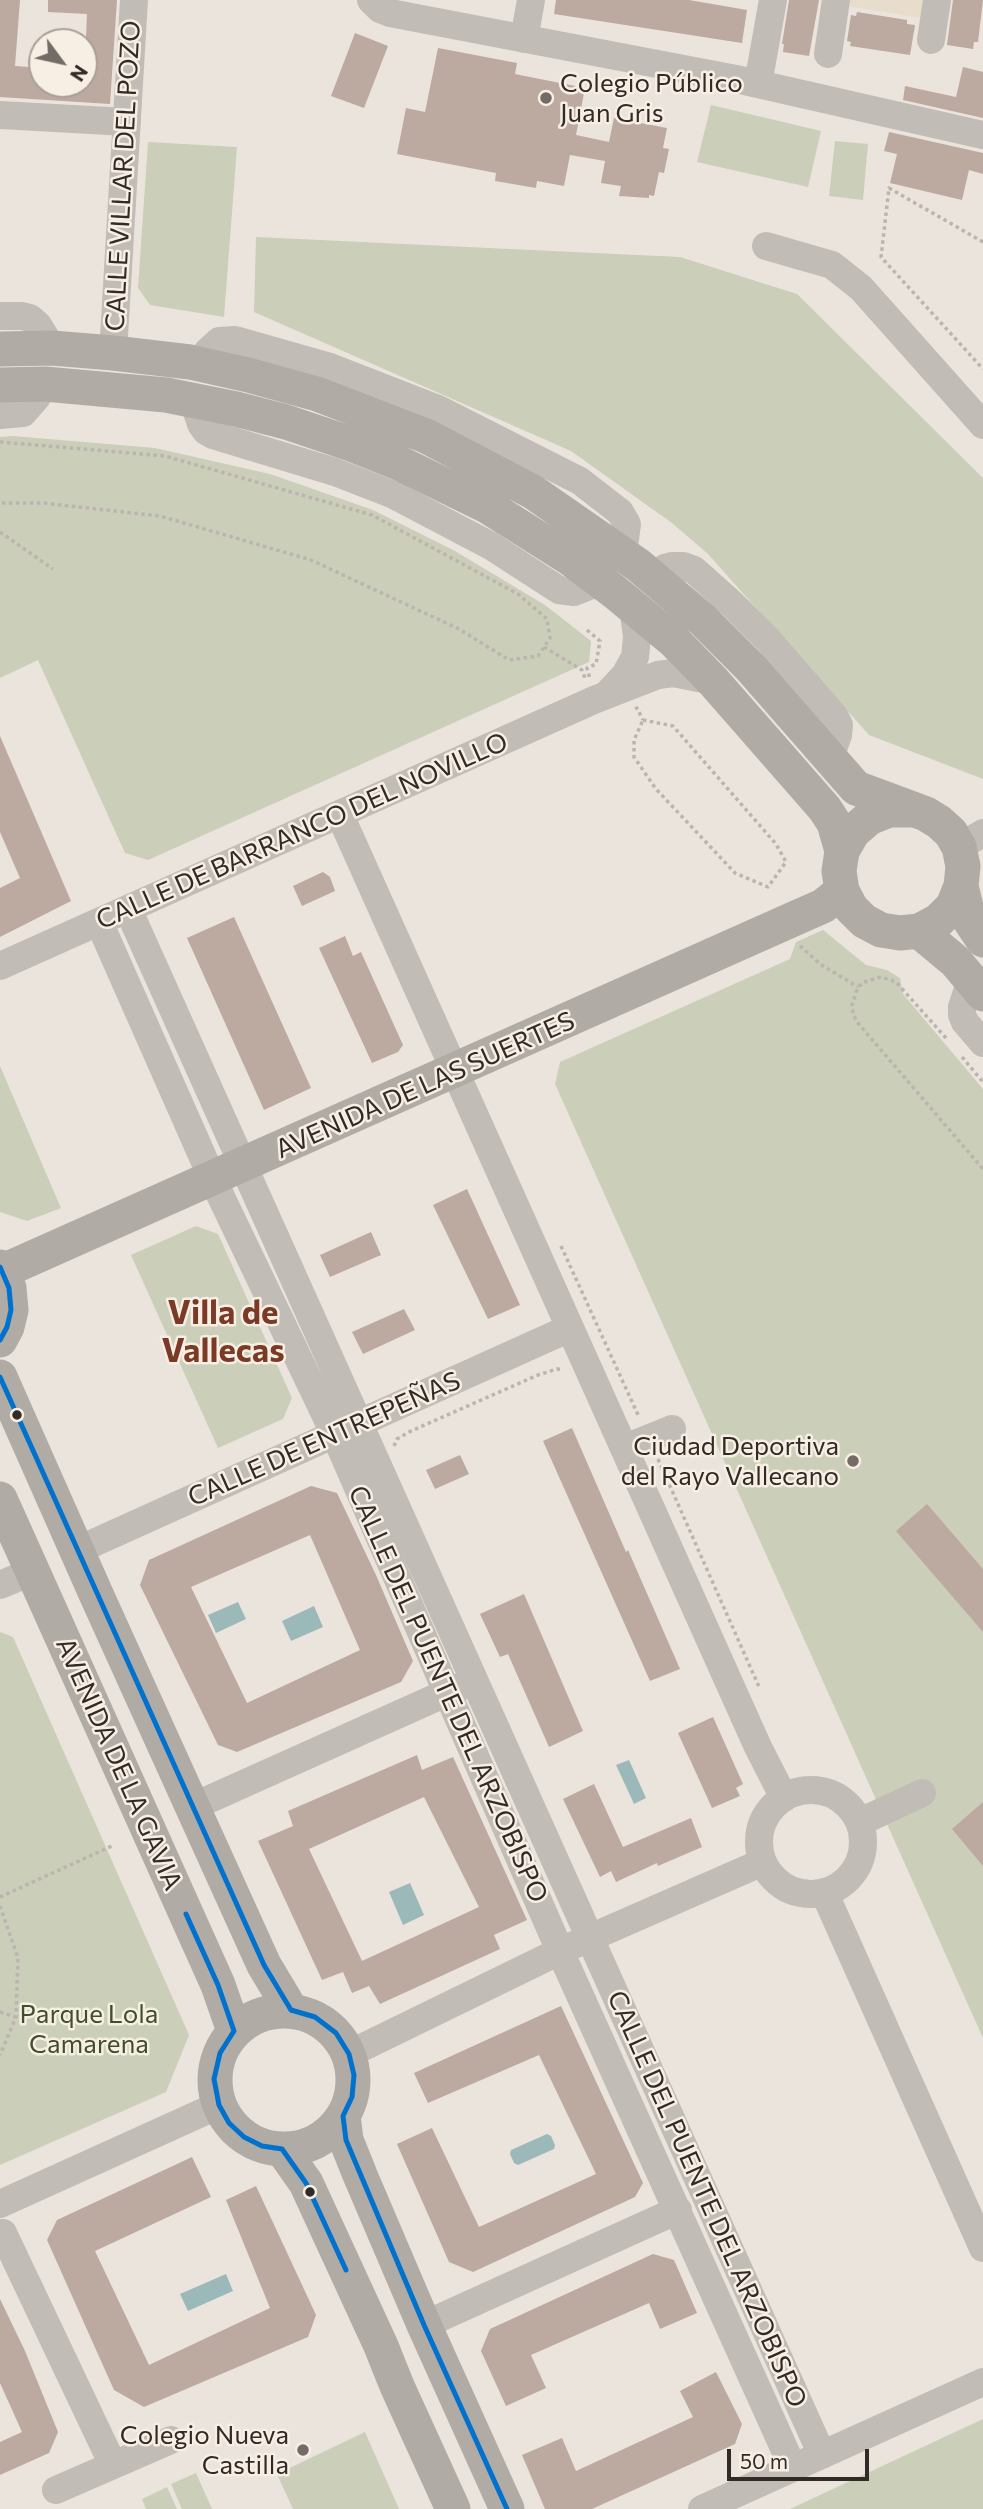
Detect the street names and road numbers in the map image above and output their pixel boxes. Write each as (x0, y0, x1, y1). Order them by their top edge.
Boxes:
street label: CALLE VILLAR DEL POZO (99, 20, 147, 332)
street label: CALLE DE BARRANCO DEL NOVILLO (92, 726, 512, 936)
street label: AVENIDA DE LAS SUERTES (271, 1005, 579, 1165)
street label: CALLE DE ENTREPEÑAS (183, 1365, 465, 1513)
street label: CALLE DEL PUENTE DEL ARZOBISPO (342, 1481, 554, 1907)
street label: AVENIDA DE LA GAVIA (49, 1633, 189, 1895)
street label: CALLE DEL PUENTE DEL ARZOBISPO (601, 1986, 813, 2412)

